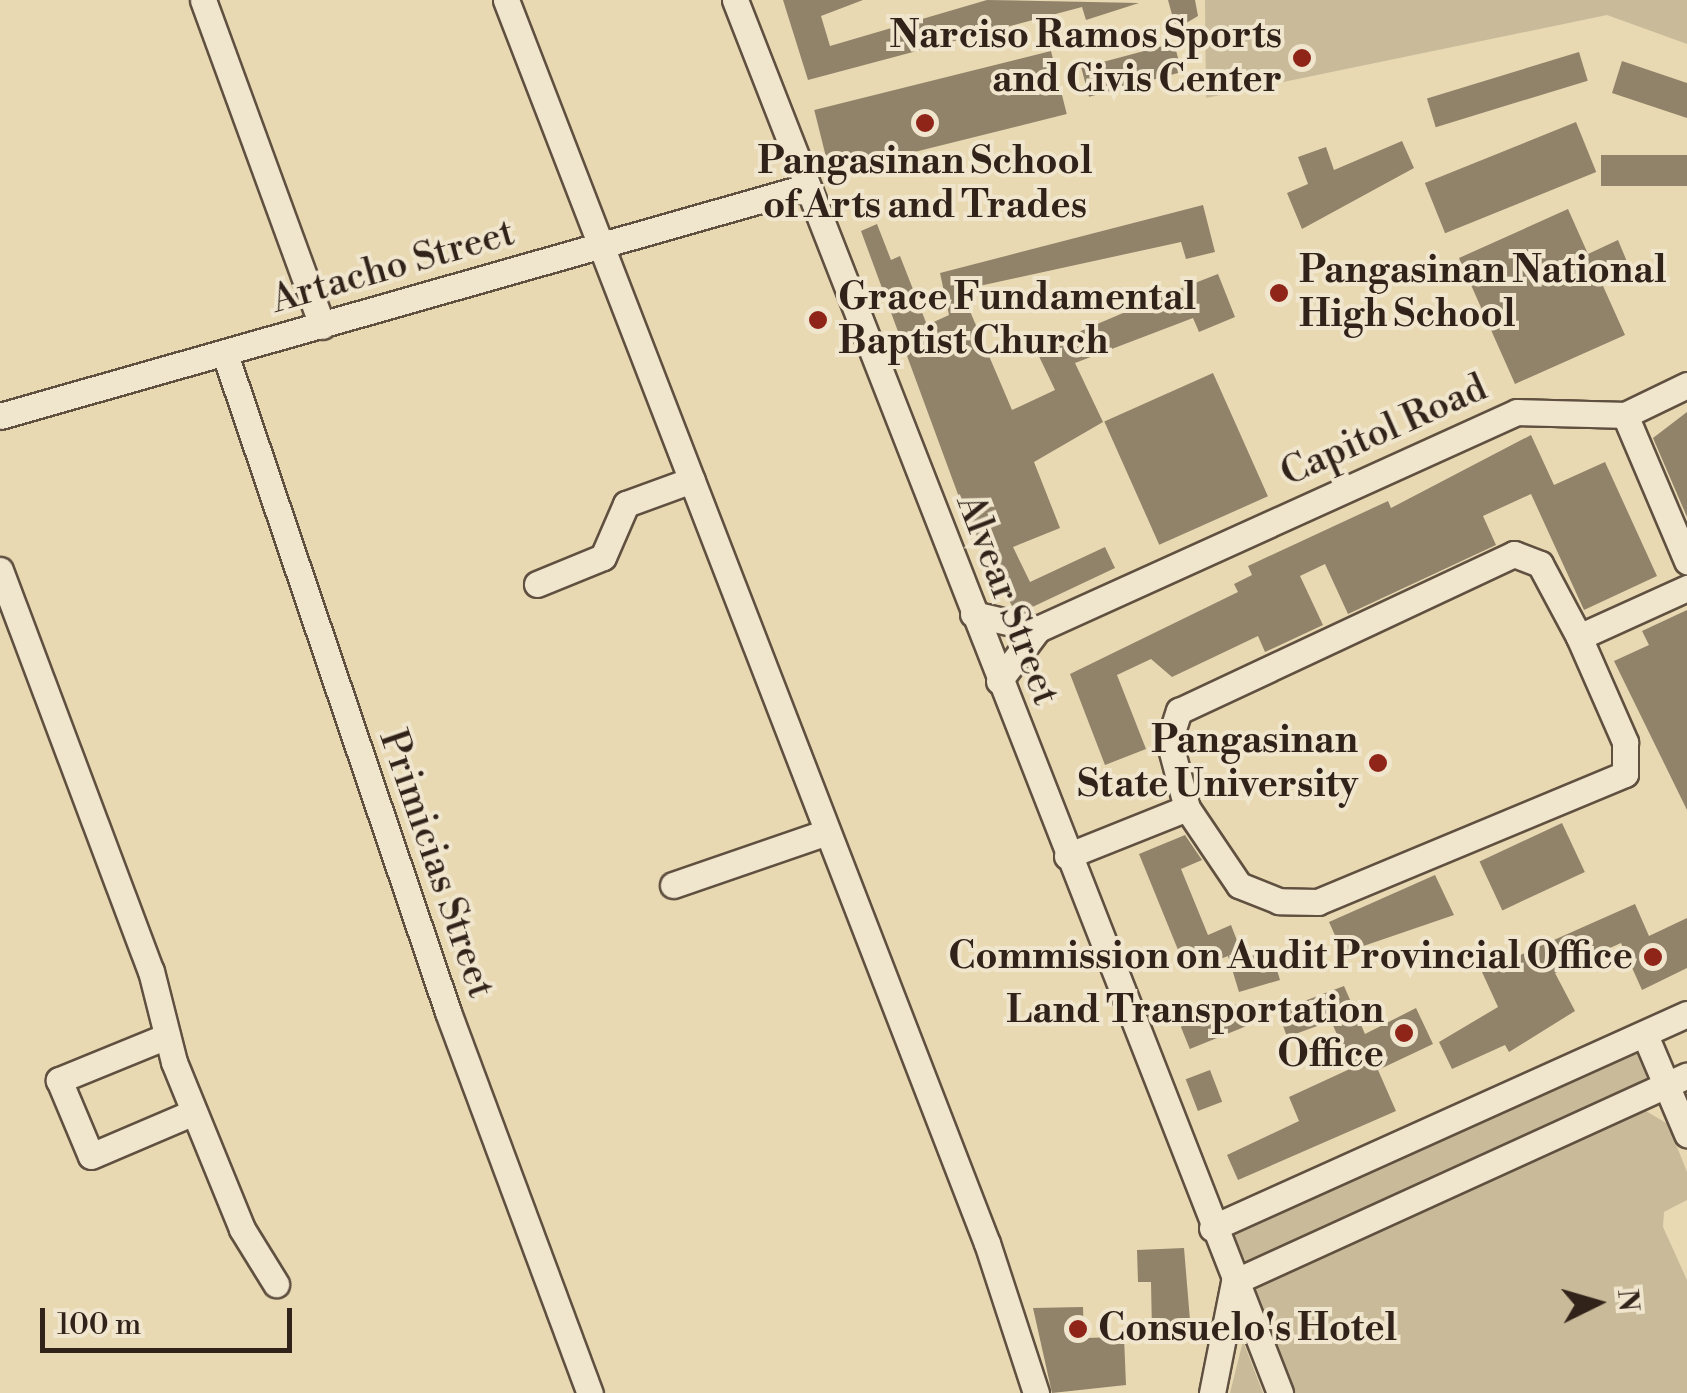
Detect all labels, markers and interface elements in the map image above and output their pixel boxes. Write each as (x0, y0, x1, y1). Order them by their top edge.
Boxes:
place label: Narciso Ramos Sports and Civis Center (890, 13, 1282, 102)
marker: Narciso Ramos Sports and Civis Center (1291, 47, 1313, 69)
marker: Pangasinan School of Arts and Trades (914, 112, 936, 134)
place label: Pangasinan School of Arts and Trades (758, 139, 1092, 228)
street label: Artacho Street (266, 211, 520, 323)
place label: Pangasinan National High School (1299, 248, 1666, 338)
place label: Grace Fundamental Baptist Church (838, 275, 1196, 364)
marker: Pangasinan National High School (1268, 282, 1290, 304)
marker: Grace Fundamental Baptist Church (807, 309, 829, 331)
street label: Capitol Road (1274, 365, 1494, 497)
street label: Alvear Street (946, 488, 1068, 712)
place label: Pangasinan State University (1077, 718, 1358, 808)
street label: Primicias Street (369, 724, 503, 1004)
marker: Pangasinan State University (1367, 752, 1389, 774)
place label: Commission on Audit Provincial Office (948, 934, 1633, 980)
marker: Commission on Audit Provincial Office (1642, 946, 1664, 968)
place label: Land Transportation Office (1006, 988, 1384, 1078)
marker: Land Transportation Office (1393, 1022, 1415, 1044)
north arrow (1547, 1253, 1647, 1353)
scale bar (45, 1288, 298, 1350)
text: N (1609, 1288, 1646, 1313)
text: 100 m (57, 1306, 141, 1344)
place label: Consuelo's Hotel (1098, 1306, 1397, 1352)
marker: Consuelo's Hotel (1067, 1318, 1089, 1340)

